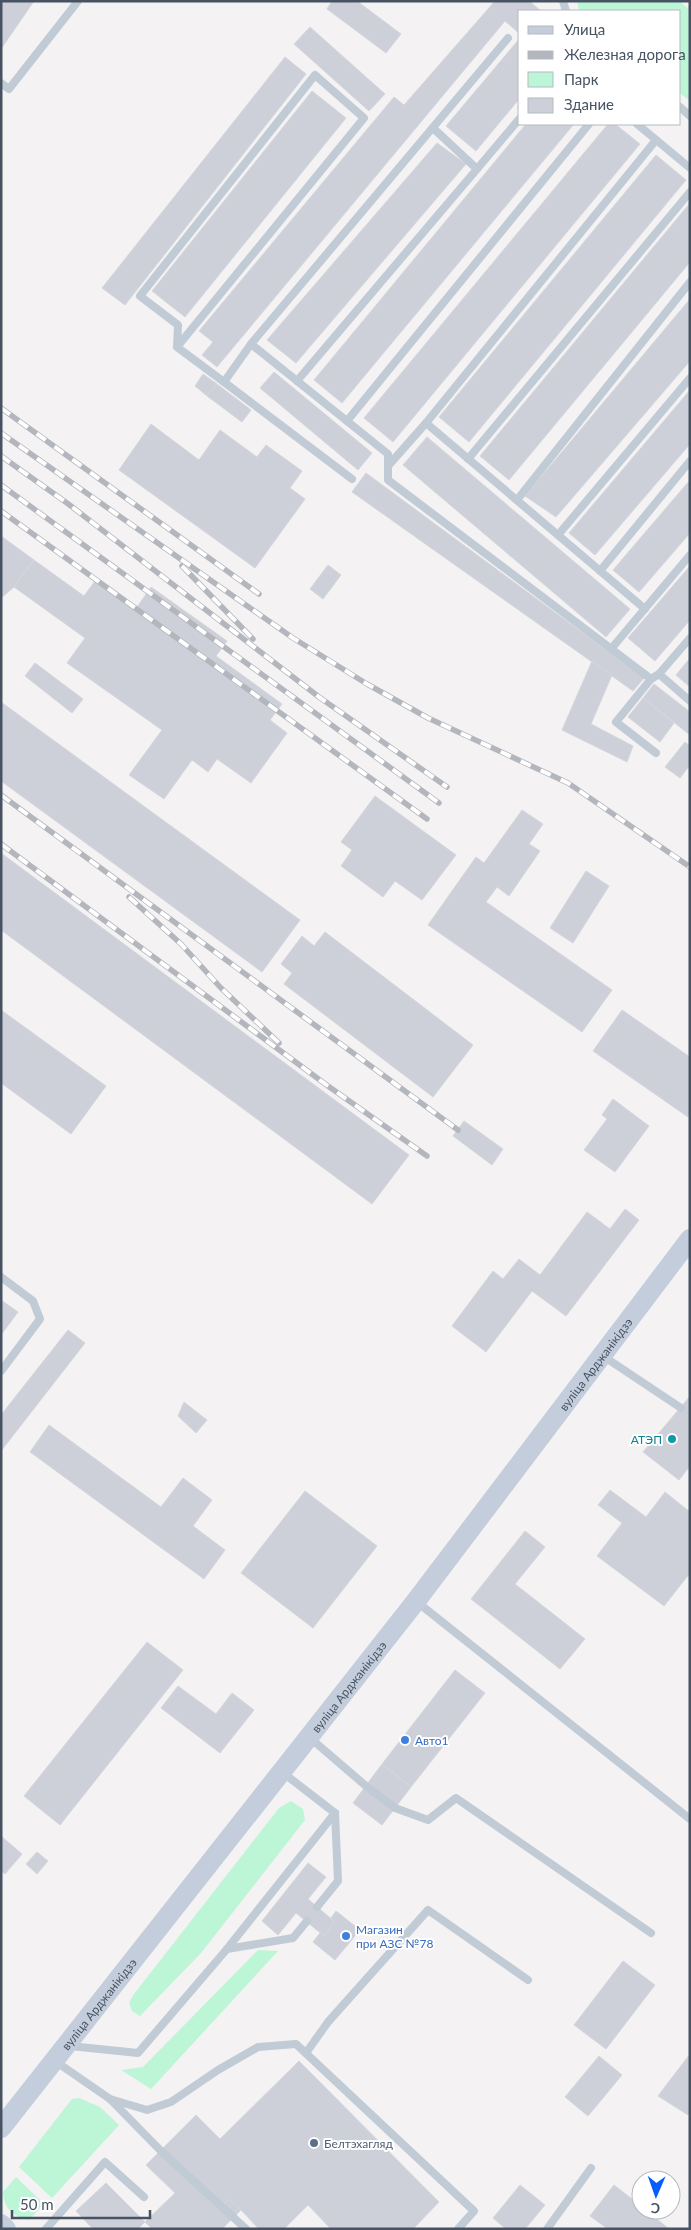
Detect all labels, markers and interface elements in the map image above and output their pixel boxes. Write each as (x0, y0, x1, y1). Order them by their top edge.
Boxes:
legend (518, 10, 681, 125)
text: Улица (564, 20, 605, 38)
text: Железная дорога (564, 45, 686, 63)
text: Парк (564, 70, 599, 88)
text: Здание (564, 95, 614, 113)
street label: вуліца Арджанікідзэ (555, 1314, 635, 1413)
place label: АТЭП (631, 1432, 662, 1447)
marker: АТЭП (666, 1433, 678, 1445)
street label: вуліца Арджанікідзэ (308, 1637, 390, 1735)
place label: Авто1 (415, 1733, 449, 1748)
marker: Авто1 (399, 1734, 411, 1746)
place label: Магазин при АЗС №78 (356, 1922, 433, 1951)
marker: Магазин при АЗС №78 (340, 1930, 352, 1942)
street label: вуліца Арджанікідзэ (58, 1955, 140, 2053)
place label: Белтэхагляд (324, 2136, 393, 2151)
marker: Белтэхагляд (308, 2137, 320, 2149)
north arrow (631, 2170, 681, 2220)
scale bar (12, 2188, 150, 2220)
text: 50 m (20, 2195, 54, 2213)
text: С (650, 2200, 660, 2217)

